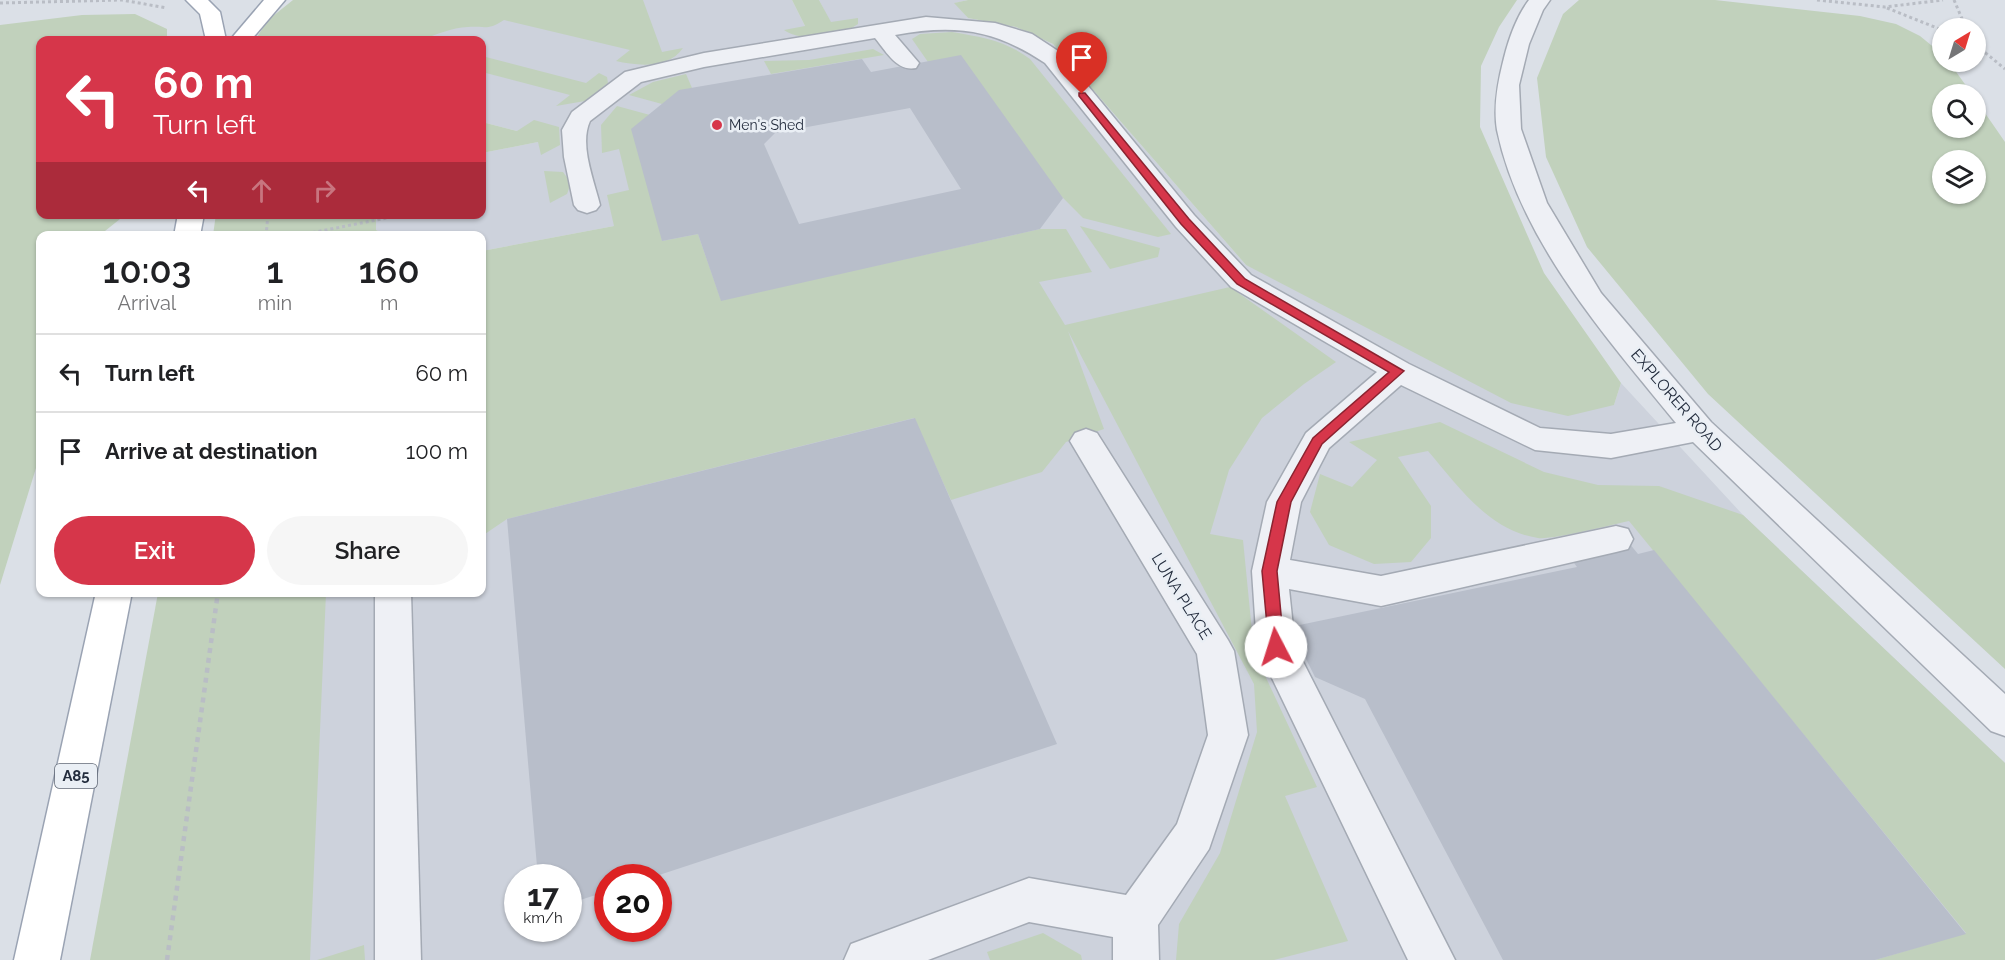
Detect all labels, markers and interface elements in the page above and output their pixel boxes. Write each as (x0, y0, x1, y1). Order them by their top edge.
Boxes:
north arrow (1932, 18, 1986, 72)
map controls (1932, 18, 1986, 204)
pin (1056, 32, 1107, 94)
icon: arrive (1065, 41, 1098, 74)
text: 60 m (153, 59, 253, 108)
icon: left (54, 60, 132, 138)
button: search (1932, 84, 1986, 138)
text: Turn left (153, 109, 256, 140)
place label: Men's Shed (729, 117, 804, 133)
marker: Men's Shed (710, 118, 724, 132)
button: layers (1932, 150, 1986, 204)
icon: left (182, 174, 215, 207)
icon: ahead (245, 174, 278, 207)
icon: right (308, 174, 341, 207)
text: 10:03 (102, 249, 191, 291)
text: 1 (267, 249, 284, 291)
text: 160 (359, 249, 420, 291)
text: Arrival (118, 291, 176, 315)
text: min (258, 291, 292, 315)
text: m (380, 291, 398, 315)
street label: EXPLORER ROAD (1627, 345, 1726, 456)
icon: left (54, 357, 87, 390)
text: Turn left (105, 360, 195, 386)
text: 60 m (415, 360, 468, 386)
icon: arrive (54, 435, 87, 468)
text: Arrive at destination (105, 438, 318, 464)
text: 100 m (406, 438, 468, 464)
button: Exit (54, 516, 255, 585)
button: Share (267, 516, 468, 585)
street label: LUNA PLACE (1148, 550, 1216, 643)
position arrow (1244, 615, 1308, 679)
road number: A85 (55, 764, 97, 788)
speed limit sign: 20 (594, 864, 672, 942)
text: 17 (527, 878, 559, 913)
text: km/h (523, 909, 563, 927)

